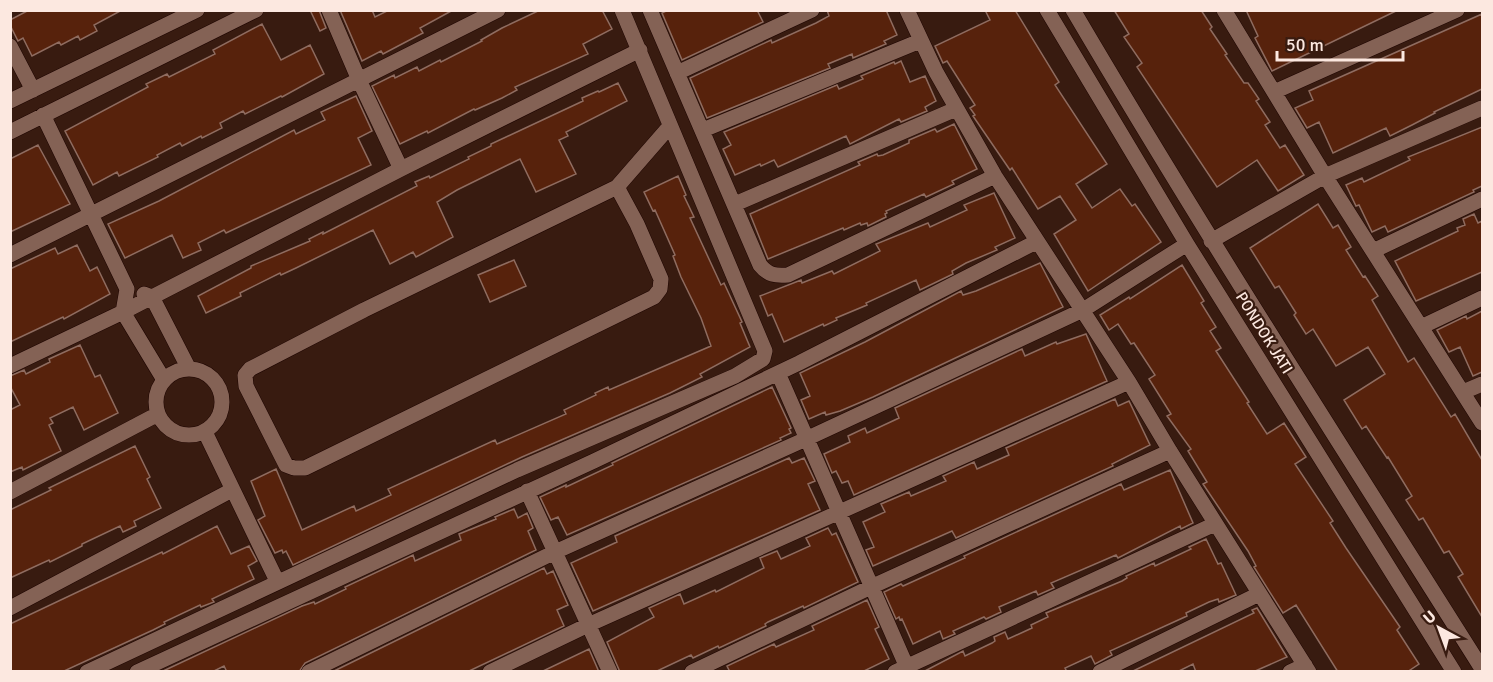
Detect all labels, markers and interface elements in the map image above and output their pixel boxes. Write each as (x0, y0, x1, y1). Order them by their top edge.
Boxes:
scale bar (1277, 24, 1403, 62)
text: 50 m (1286, 34, 1324, 56)
street label: PONDOK JATI (1231, 288, 1297, 378)
north arrow (1409, 598, 1469, 658)
text: U (1419, 606, 1440, 629)

